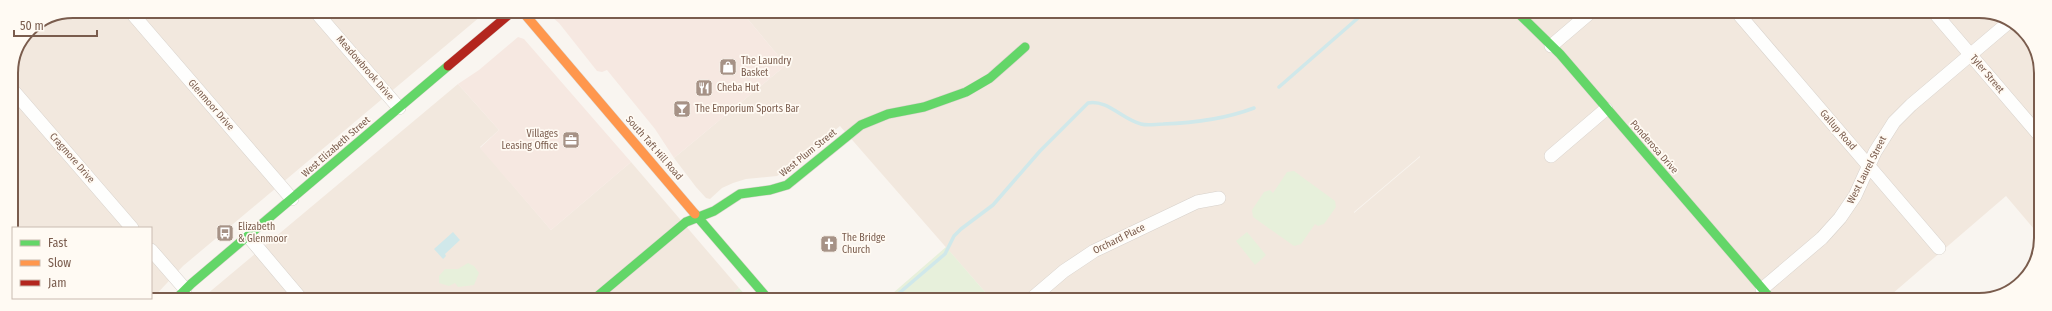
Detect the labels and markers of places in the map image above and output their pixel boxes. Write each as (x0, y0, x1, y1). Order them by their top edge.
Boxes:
place label: The Laundry Basket (741, 55, 792, 79)
shop icon: The Laundry Basket (718, 57, 738, 77)
restaurant icon: Cheba Hut (694, 78, 714, 98)
place label: Cheba Hut (717, 82, 760, 94)
bar icon: The Emporium Sports Bar (672, 99, 692, 119)
place label: The Emporium Sports Bar (695, 103, 800, 115)
place label: Villages Leasing Office (501, 128, 558, 152)
office icon: Villages Leasing Office (561, 130, 581, 150)
place label: Elizabeth & Glenmoor (238, 221, 288, 245)
bus stop icon: Elizabeth & Glenmoor (215, 223, 235, 243)
place label: The Bridge Church (842, 232, 886, 256)
church icon: The Bridge Church (819, 234, 839, 254)

